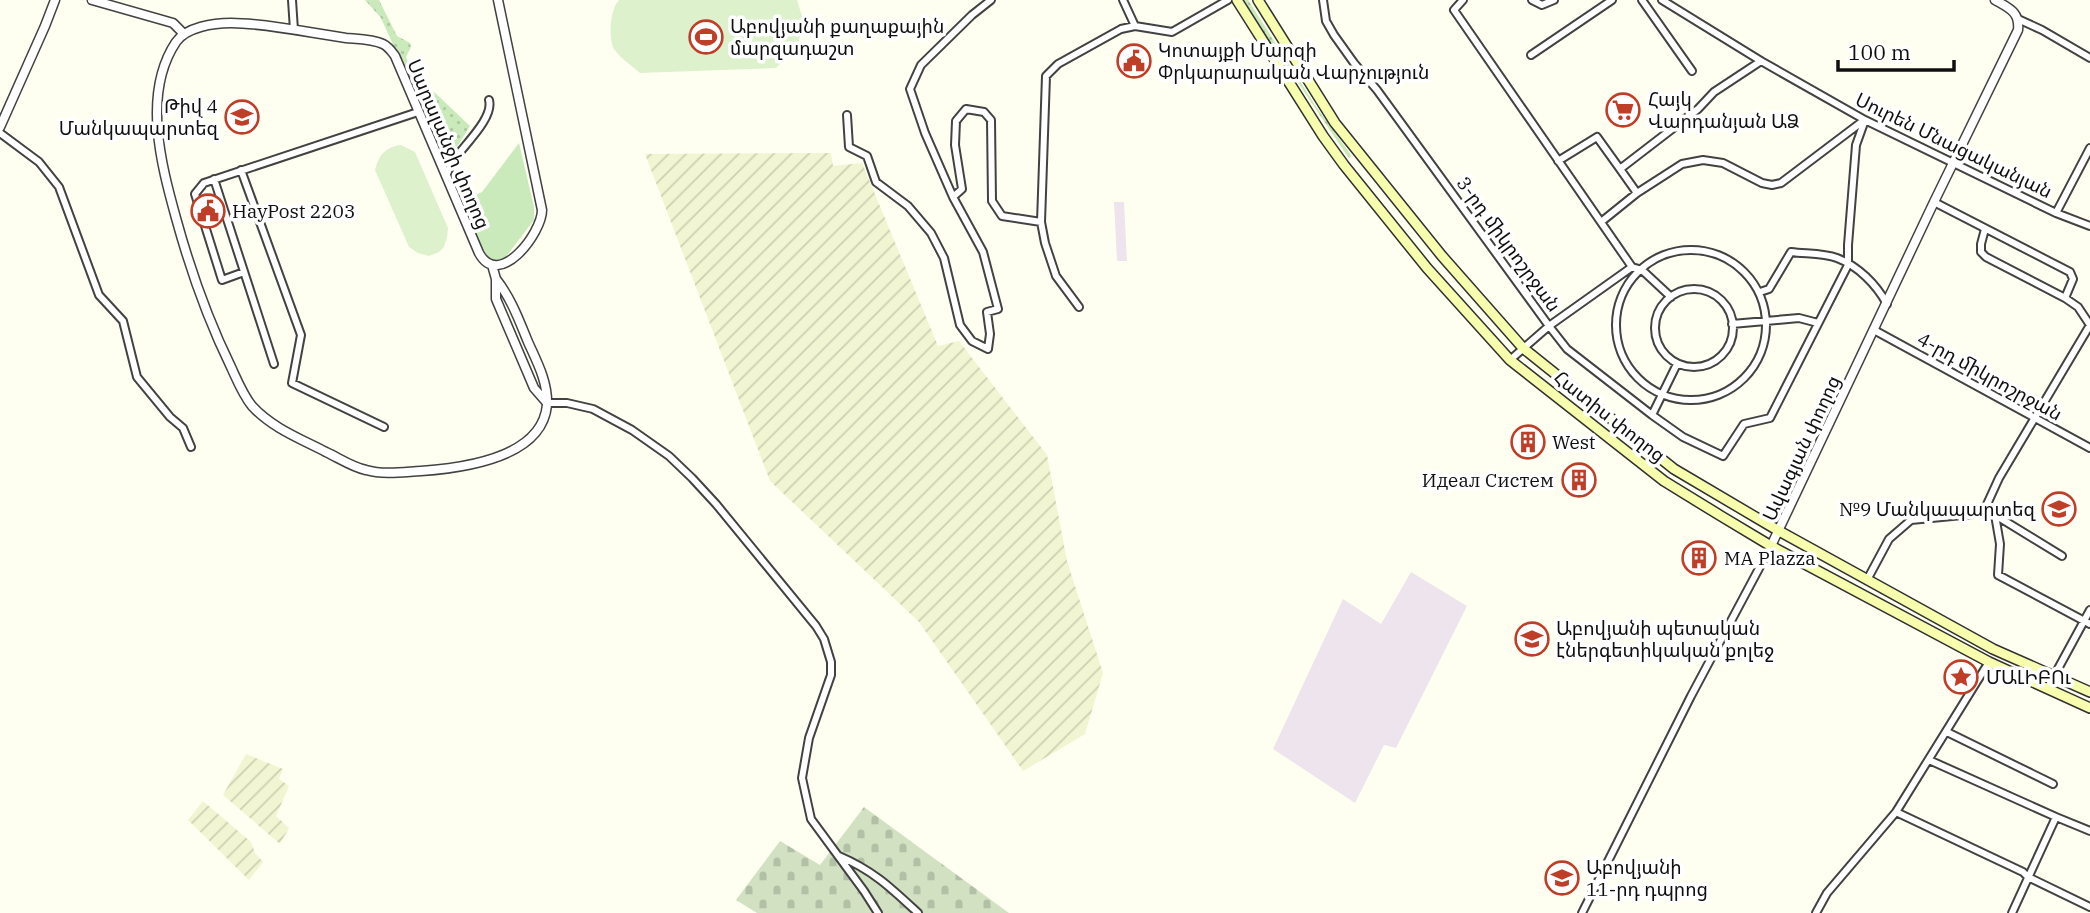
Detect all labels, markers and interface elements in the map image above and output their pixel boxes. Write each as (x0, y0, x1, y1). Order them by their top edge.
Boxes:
place label: Աբովյանի քաղաքային մարզադաշտ (730, 14, 944, 60)
sports icon: Աբովյանի քաղաքային մարզադաշտ (687, 18, 725, 56)
scale bar (1838, 28, 1954, 72)
place label: Կոտայքի Մարզի Փրկարարական Վարչություն (1158, 38, 1429, 84)
text: 100 m (1848, 38, 1911, 66)
public building icon: Կոտայքի Մարզի Փրկարարական Վարչություն (1115, 42, 1153, 80)
street label: Սարալանջի փողոց (402, 55, 496, 233)
place label: Հայկ Վարդանյան ԱՁ (1648, 87, 1799, 133)
street label: Սուրեն Մնացականյան (1852, 87, 2056, 203)
supermarket icon: Հայկ Վարդանյան ԱՁ (1604, 91, 1642, 129)
place label: Թիվ 4 Մանկապարտեզ (59, 94, 220, 140)
school or university icon: Թիվ 4 Մանկապարտեզ (223, 98, 261, 136)
street label: 3-րդ միկրոշրջան (1452, 171, 1566, 317)
public building icon: HayPost 2203 (189, 192, 227, 230)
place label: HayPost 2203 (232, 199, 355, 223)
street label: 4-րդ միկրոշրջան (1913, 326, 2067, 426)
street label: Հատիս փողոց (1549, 365, 1671, 467)
street label: Ավագյան փողոց (1757, 371, 1845, 525)
building icon: West (1509, 423, 1547, 461)
place label: West (1552, 430, 1596, 454)
building icon: Идеал Систем (1560, 461, 1598, 499)
place label: Идеал Систем (1422, 468, 1554, 492)
school or university icon: №9 Մանկապարտեզ (2040, 490, 2078, 528)
place label: №9 Մանկապարտեզ (1839, 497, 2037, 521)
building icon: MA Plazza (1680, 539, 1718, 577)
place label: MA Plazza (1724, 546, 1816, 570)
place label: Աբովյանի պետական էներգետիկական քոլեջ (1556, 616, 1774, 662)
school or university icon: Աբովյանի պետական էներգետիկական քոլեջ (1513, 620, 1551, 658)
place icon: ՄԱԼԻԲՈւ (1942, 658, 1980, 696)
place label: ՄԱԼԻԲՈւ (1986, 665, 2071, 689)
place label: Աբովյանի 11-րդ դպրոց (1586, 855, 1708, 901)
school or university icon: Աբովյանի 11-րդ դպրոց (1543, 859, 1581, 897)

